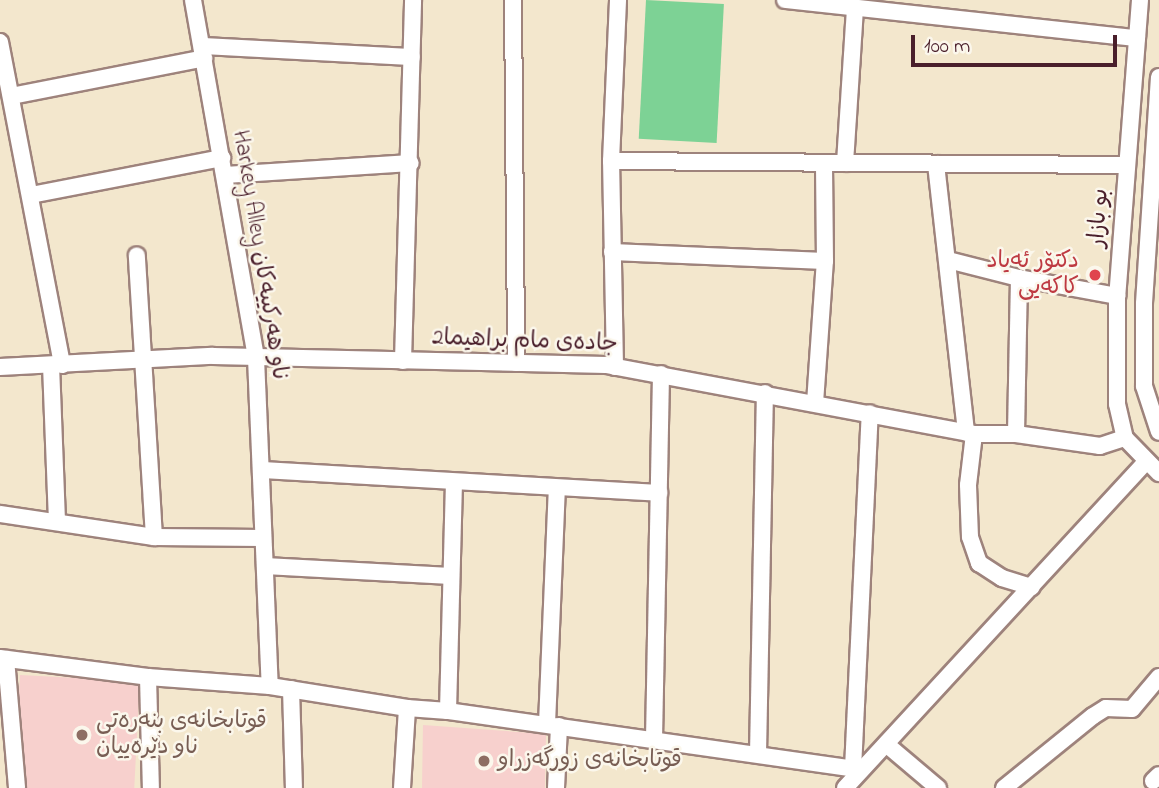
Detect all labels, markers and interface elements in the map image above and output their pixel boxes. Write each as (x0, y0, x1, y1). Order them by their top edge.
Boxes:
scale bar (914, 21, 1120, 65)
text: 100 m (924, 32, 970, 62)
street label: Harkey Alley ناو هەركييەكان (226, 128, 292, 382)
street label: بو بازار (1084, 188, 1116, 248)
place label: دکتۆر ئەیاد کاکەیی (986, 248, 1079, 302)
marker: دکتۆر ئەیاد کاکەیی (1085, 265, 1105, 285)
street label: جادەی مام براهیما2 (432, 325, 618, 359)
place label: قوتابخانەى بنەرەتى ناو دێرەييان (96, 708, 267, 762)
marker: قوتابخانەى بنەرەتى ناو دێرەييان (74, 727, 90, 743)
place label: قوتابخانەی زورگەزراو (498, 747, 682, 775)
marker: قوتابخانەی زورگەزراو (476, 753, 492, 769)

